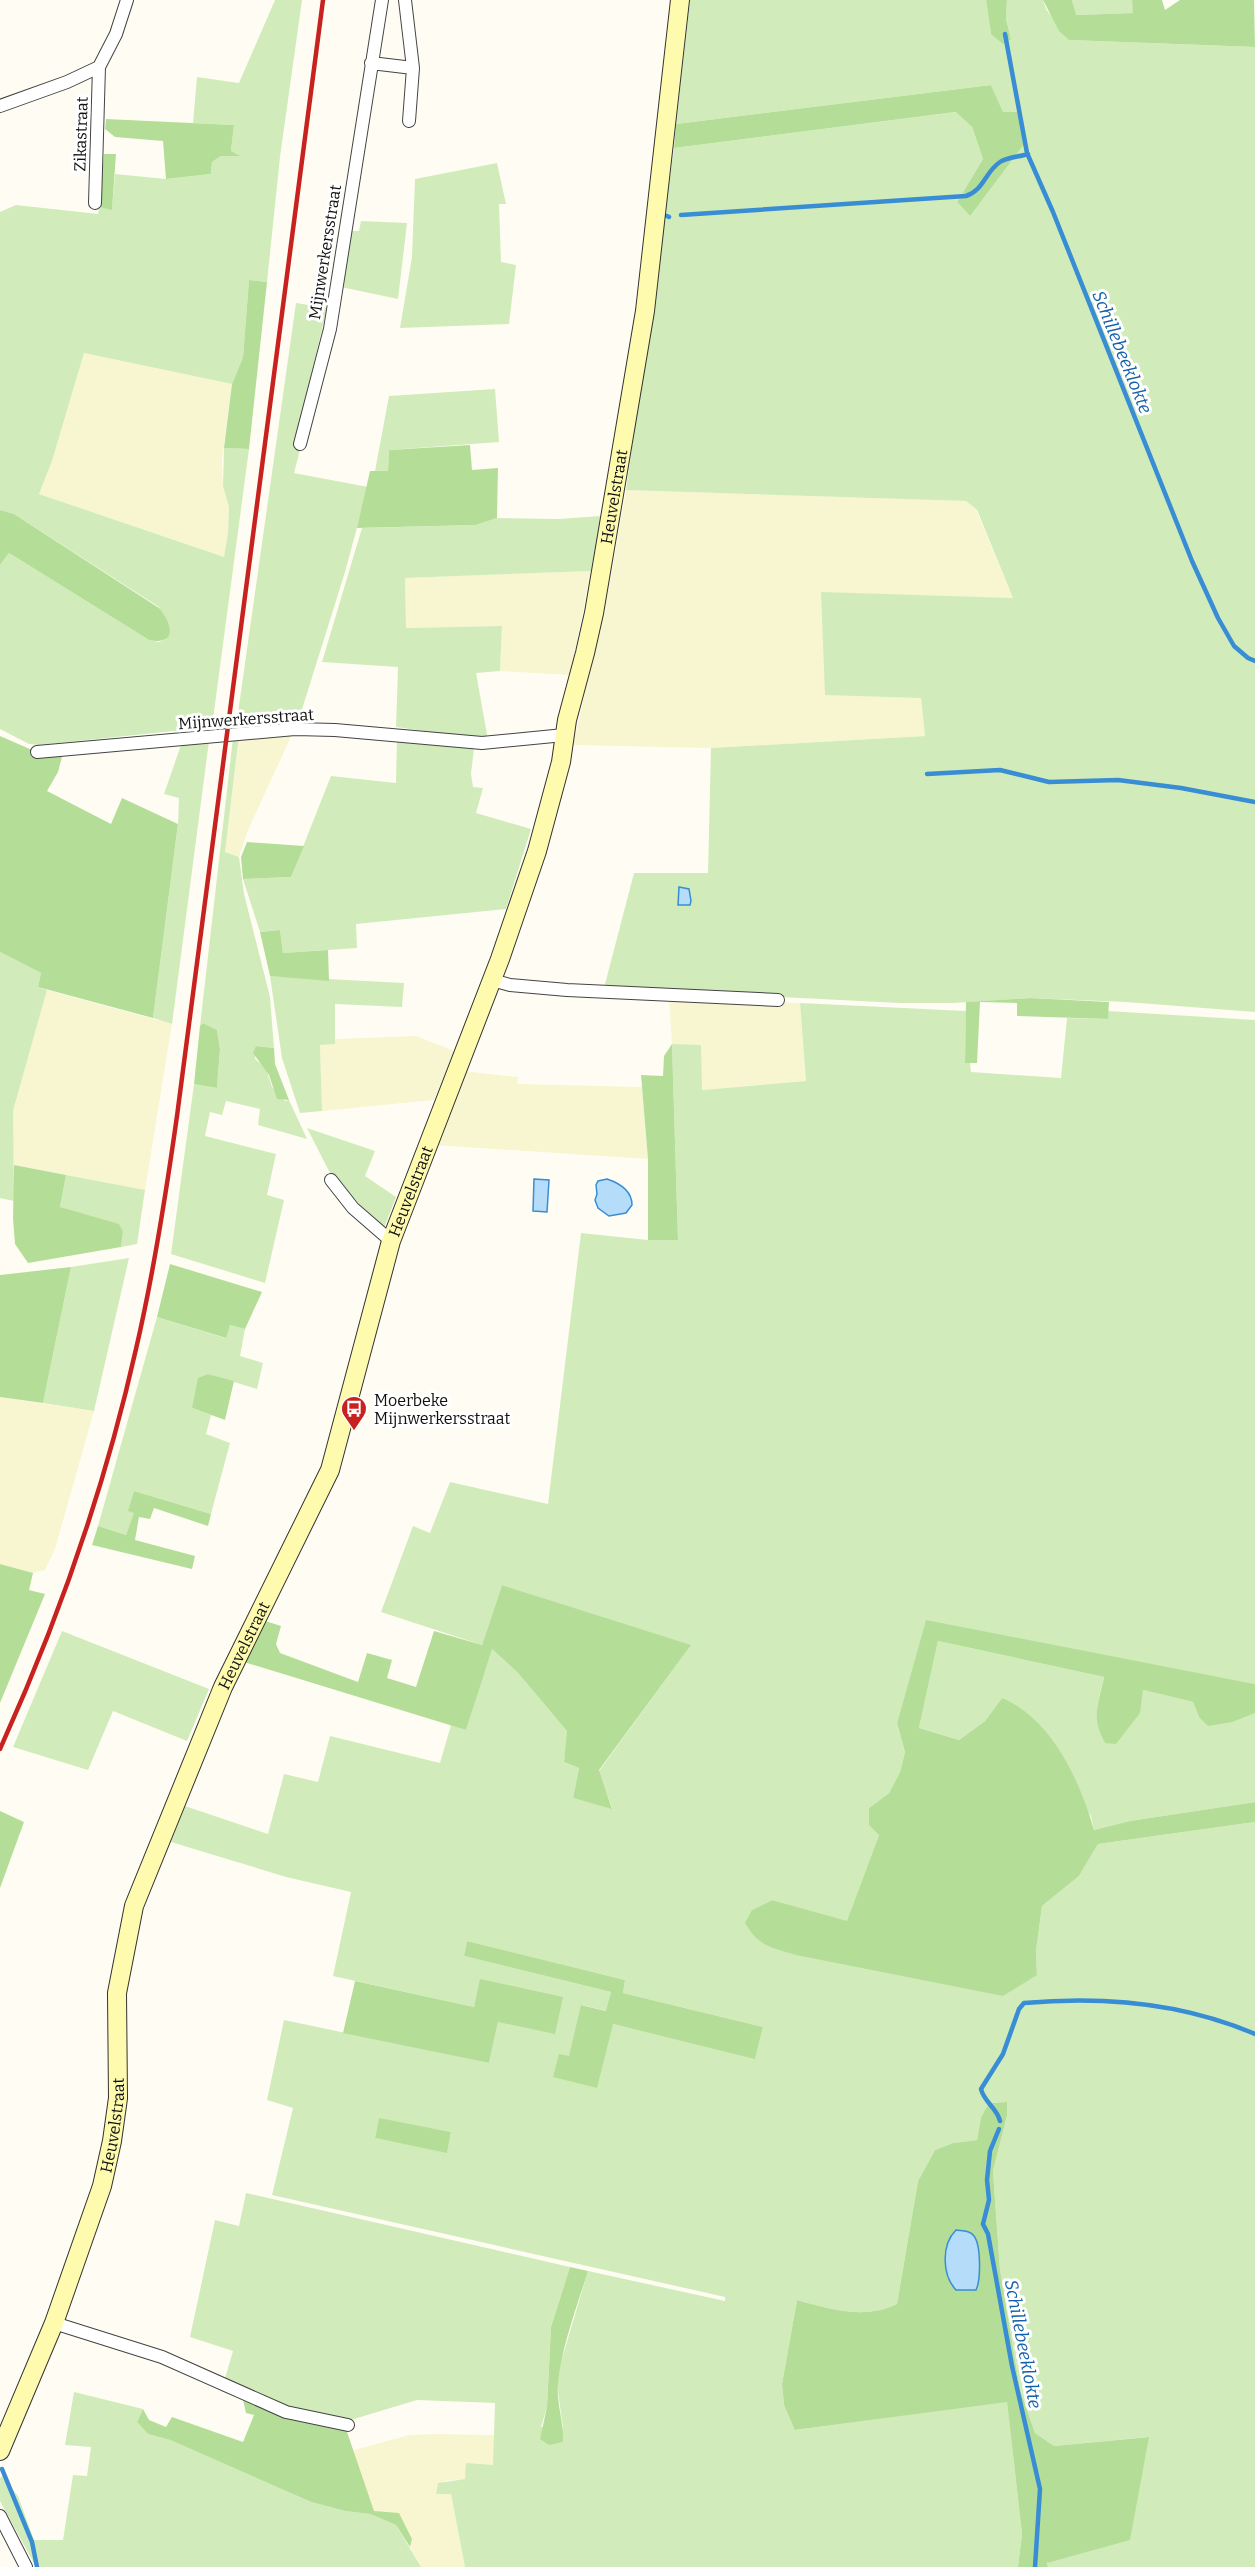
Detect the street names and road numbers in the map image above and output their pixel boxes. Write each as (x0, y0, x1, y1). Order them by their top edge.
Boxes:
street label: Zikastraat (70, 96, 92, 172)
street label: Mijnwerkersstraat (305, 183, 345, 321)
street label: Heuvelstraat (596, 448, 631, 546)
street label: Mijnwerkersstraat (177, 705, 315, 733)
street label: Heuvelstraat (384, 1143, 436, 1239)
street label: Heuvelstraat (214, 1598, 273, 1693)
street label: Heuvelstraat (96, 2077, 128, 2174)

